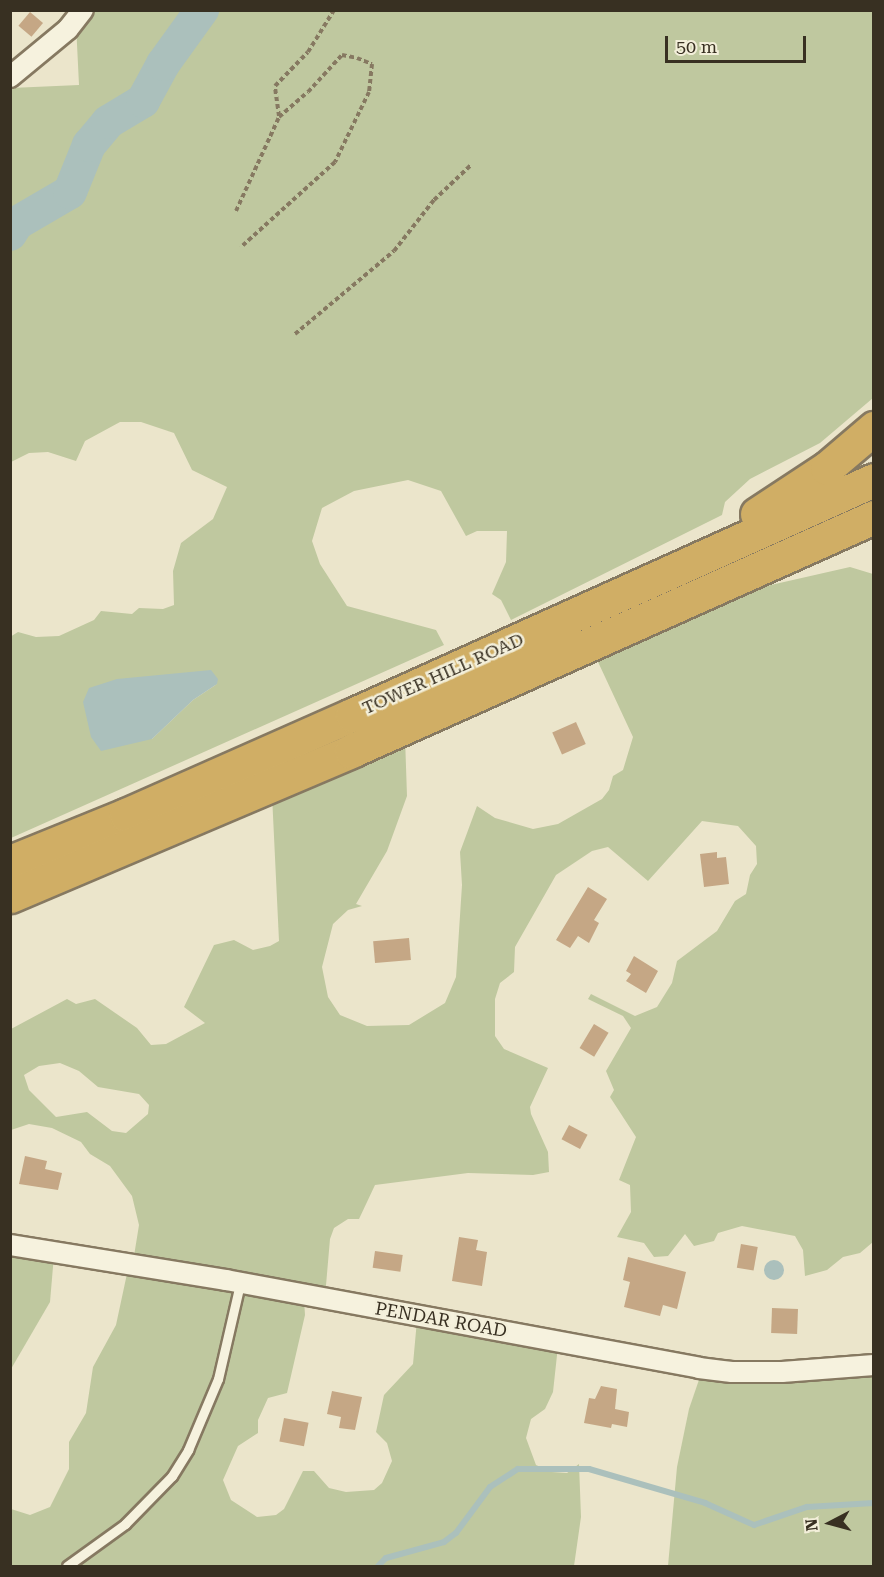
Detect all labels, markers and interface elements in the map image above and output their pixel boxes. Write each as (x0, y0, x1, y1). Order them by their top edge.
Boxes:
scale bar (668, 24, 809, 62)
text: 50 m (676, 36, 717, 57)
street label: TOWER HILL ROAD (359, 629, 527, 719)
street label: PENDAR ROAD (373, 1298, 509, 1342)
north arrow (800, 1493, 860, 1553)
text: N (802, 1518, 822, 1532)

